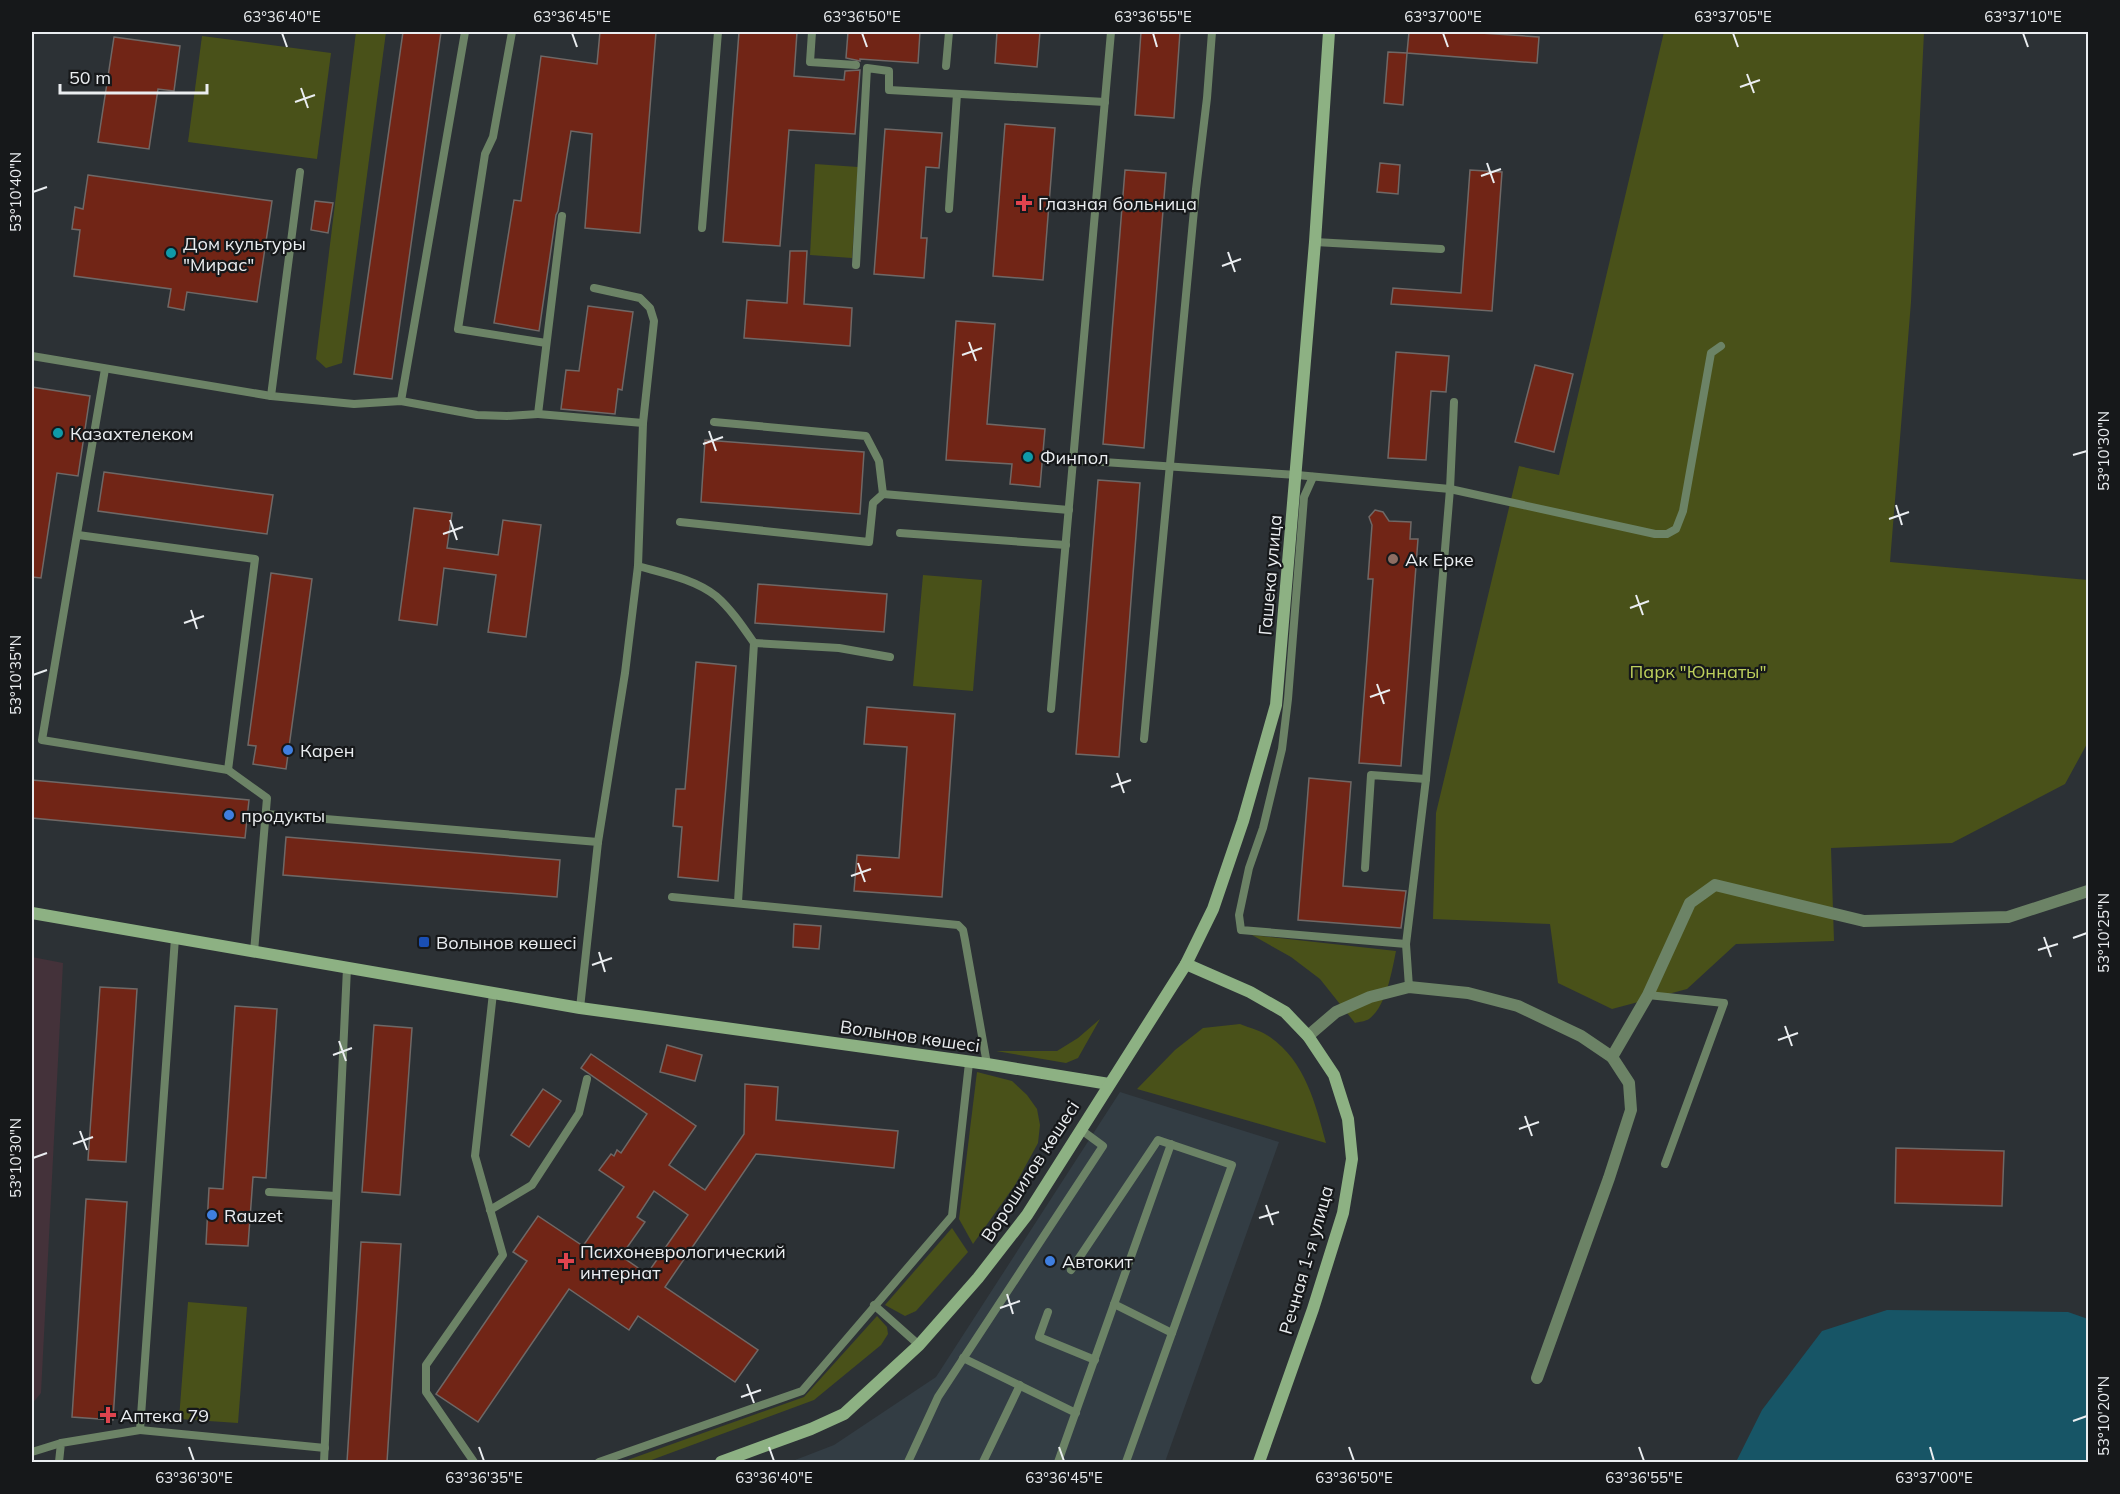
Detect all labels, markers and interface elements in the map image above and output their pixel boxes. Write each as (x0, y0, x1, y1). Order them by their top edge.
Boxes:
text: 63°36'40"E (243, 7, 321, 26)
text: 63°36'45"E (533, 7, 611, 26)
text: 63°36'50"E (823, 7, 901, 26)
text: 63°36'55"E (1114, 7, 1192, 26)
text: 63°37'00"E (1404, 7, 1482, 26)
text: 63°37'05"E (1694, 7, 1772, 26)
text: 63°37'10"E (1984, 7, 2062, 26)
scale bar (60, 57, 207, 95)
text: 50 m (69, 66, 111, 89)
text: 53°10'40"N (6, 152, 25, 232)
place label: Глазная больница (1038, 192, 1197, 215)
marker: Глазная больница (1015, 194, 1033, 212)
place label: Дом культуры "Мирас" (183, 232, 306, 276)
marker: Дом культуры "Мирас" (164, 246, 178, 260)
text: 53°10'30"N (2094, 411, 2113, 491)
place label: Казахтелеком (70, 422, 194, 445)
marker: Казахтелеком (51, 426, 65, 440)
place label: Финпол (1040, 446, 1109, 469)
marker: Финпол (1021, 450, 1035, 464)
street label: Гашека улица (1253, 514, 1287, 636)
place label: Ак Ерке (1405, 548, 1474, 571)
marker: Ак Ерке (1386, 552, 1400, 566)
text: 53°10'35"N (6, 635, 25, 715)
park label: Парк "Юннаты" (1629, 660, 1767, 683)
place label: Карен (300, 739, 355, 762)
marker: Карен (281, 743, 295, 757)
place label: продукты (241, 804, 325, 827)
marker: продукты (222, 808, 236, 822)
text: 53°10'25"N (2094, 893, 2113, 973)
place label: Волынов көшесі (436, 931, 577, 954)
marker: Волынов көшесі (417, 935, 431, 949)
street label: Волынов көшесі (839, 1015, 981, 1057)
street label: Ворошилов көшесі (976, 1096, 1084, 1246)
text: 53°10'30"N (6, 1118, 25, 1198)
street label: Речная 1-я улица (1274, 1183, 1338, 1337)
place label: Rauzet (224, 1204, 283, 1227)
marker: Rauzet (205, 1208, 219, 1222)
place label: Психоневрологический интернат (580, 1240, 786, 1284)
place label: Автокит (1062, 1250, 1133, 1273)
marker: Психоневрологический интернат (557, 1252, 575, 1270)
marker: Автокит (1043, 1254, 1057, 1268)
text: 53°10'20"N (2094, 1376, 2113, 1456)
place label: Аптека 79 (120, 1404, 209, 1427)
marker: Аптека 79 (101, 1408, 115, 1422)
text: 63°36'30"E (155, 1468, 233, 1487)
text: 63°36'35"E (445, 1468, 523, 1487)
text: 63°36'40"E (735, 1468, 813, 1487)
text: 63°36'45"E (1025, 1468, 1103, 1487)
text: 63°36'50"E (1315, 1468, 1393, 1487)
text: 63°36'55"E (1605, 1468, 1683, 1487)
text: 63°37'00"E (1895, 1468, 1973, 1487)

